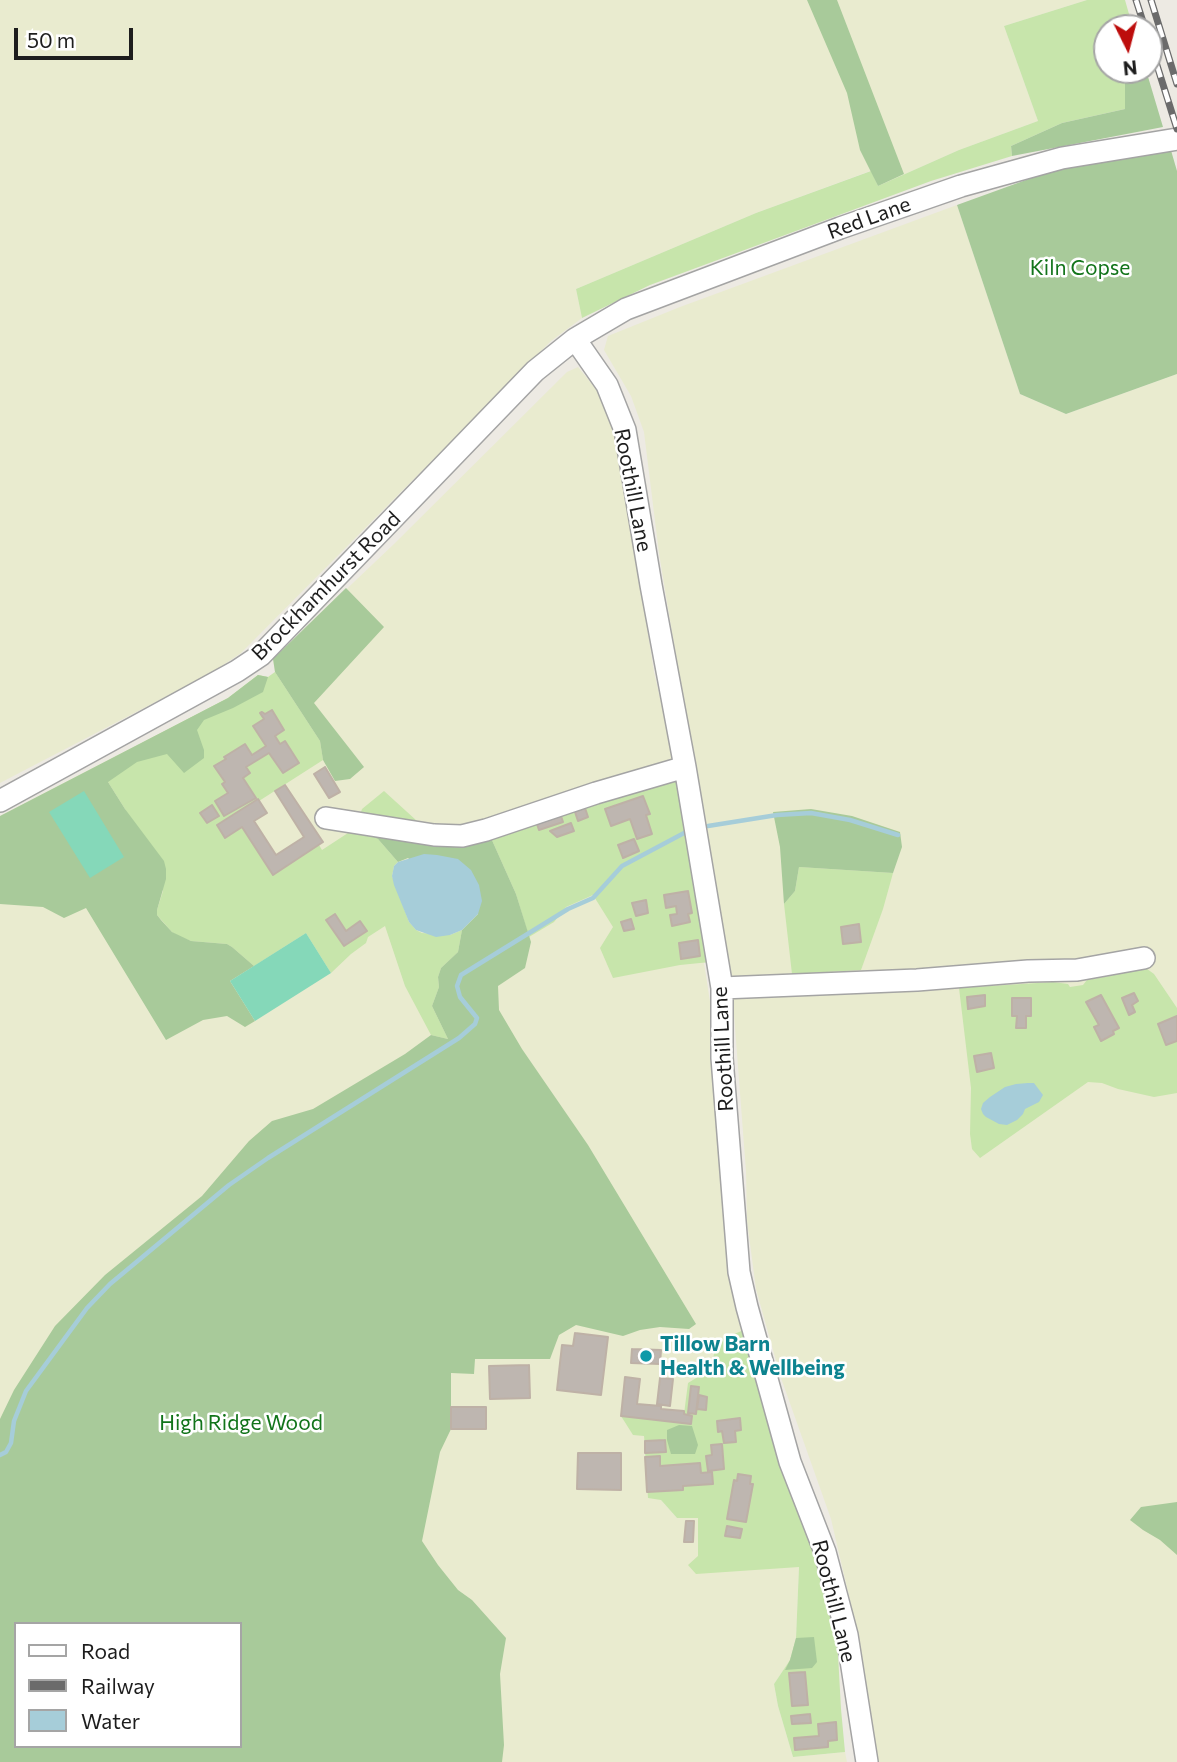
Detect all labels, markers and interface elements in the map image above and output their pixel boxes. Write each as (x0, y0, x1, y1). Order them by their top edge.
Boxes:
scale bar (18, 14, 136, 58)
north arrow (1093, 14, 1163, 84)
text: 50 m (27, 27, 75, 52)
text: N (1122, 56, 1138, 81)
street label: Red Lane (824, 191, 914, 245)
park label: Kiln Copse (1030, 255, 1130, 281)
street label: Roothill Lane (609, 426, 657, 554)
street label: Brockhamhurst Road (246, 506, 406, 666)
street label: Roothill Lane (707, 986, 739, 1112)
place label: Tillow Barn Health & Wellbeing (660, 1331, 845, 1381)
marker: Tillow Barn Health & Wellbeing (638, 1348, 654, 1364)
park label: High Ridge Wood (159, 1410, 323, 1436)
street label: Roothill Lane (807, 1537, 861, 1665)
legend (14, 1622, 242, 1748)
text: Road (81, 1638, 130, 1663)
text: Railway (81, 1673, 155, 1698)
text: Water (81, 1708, 140, 1733)

